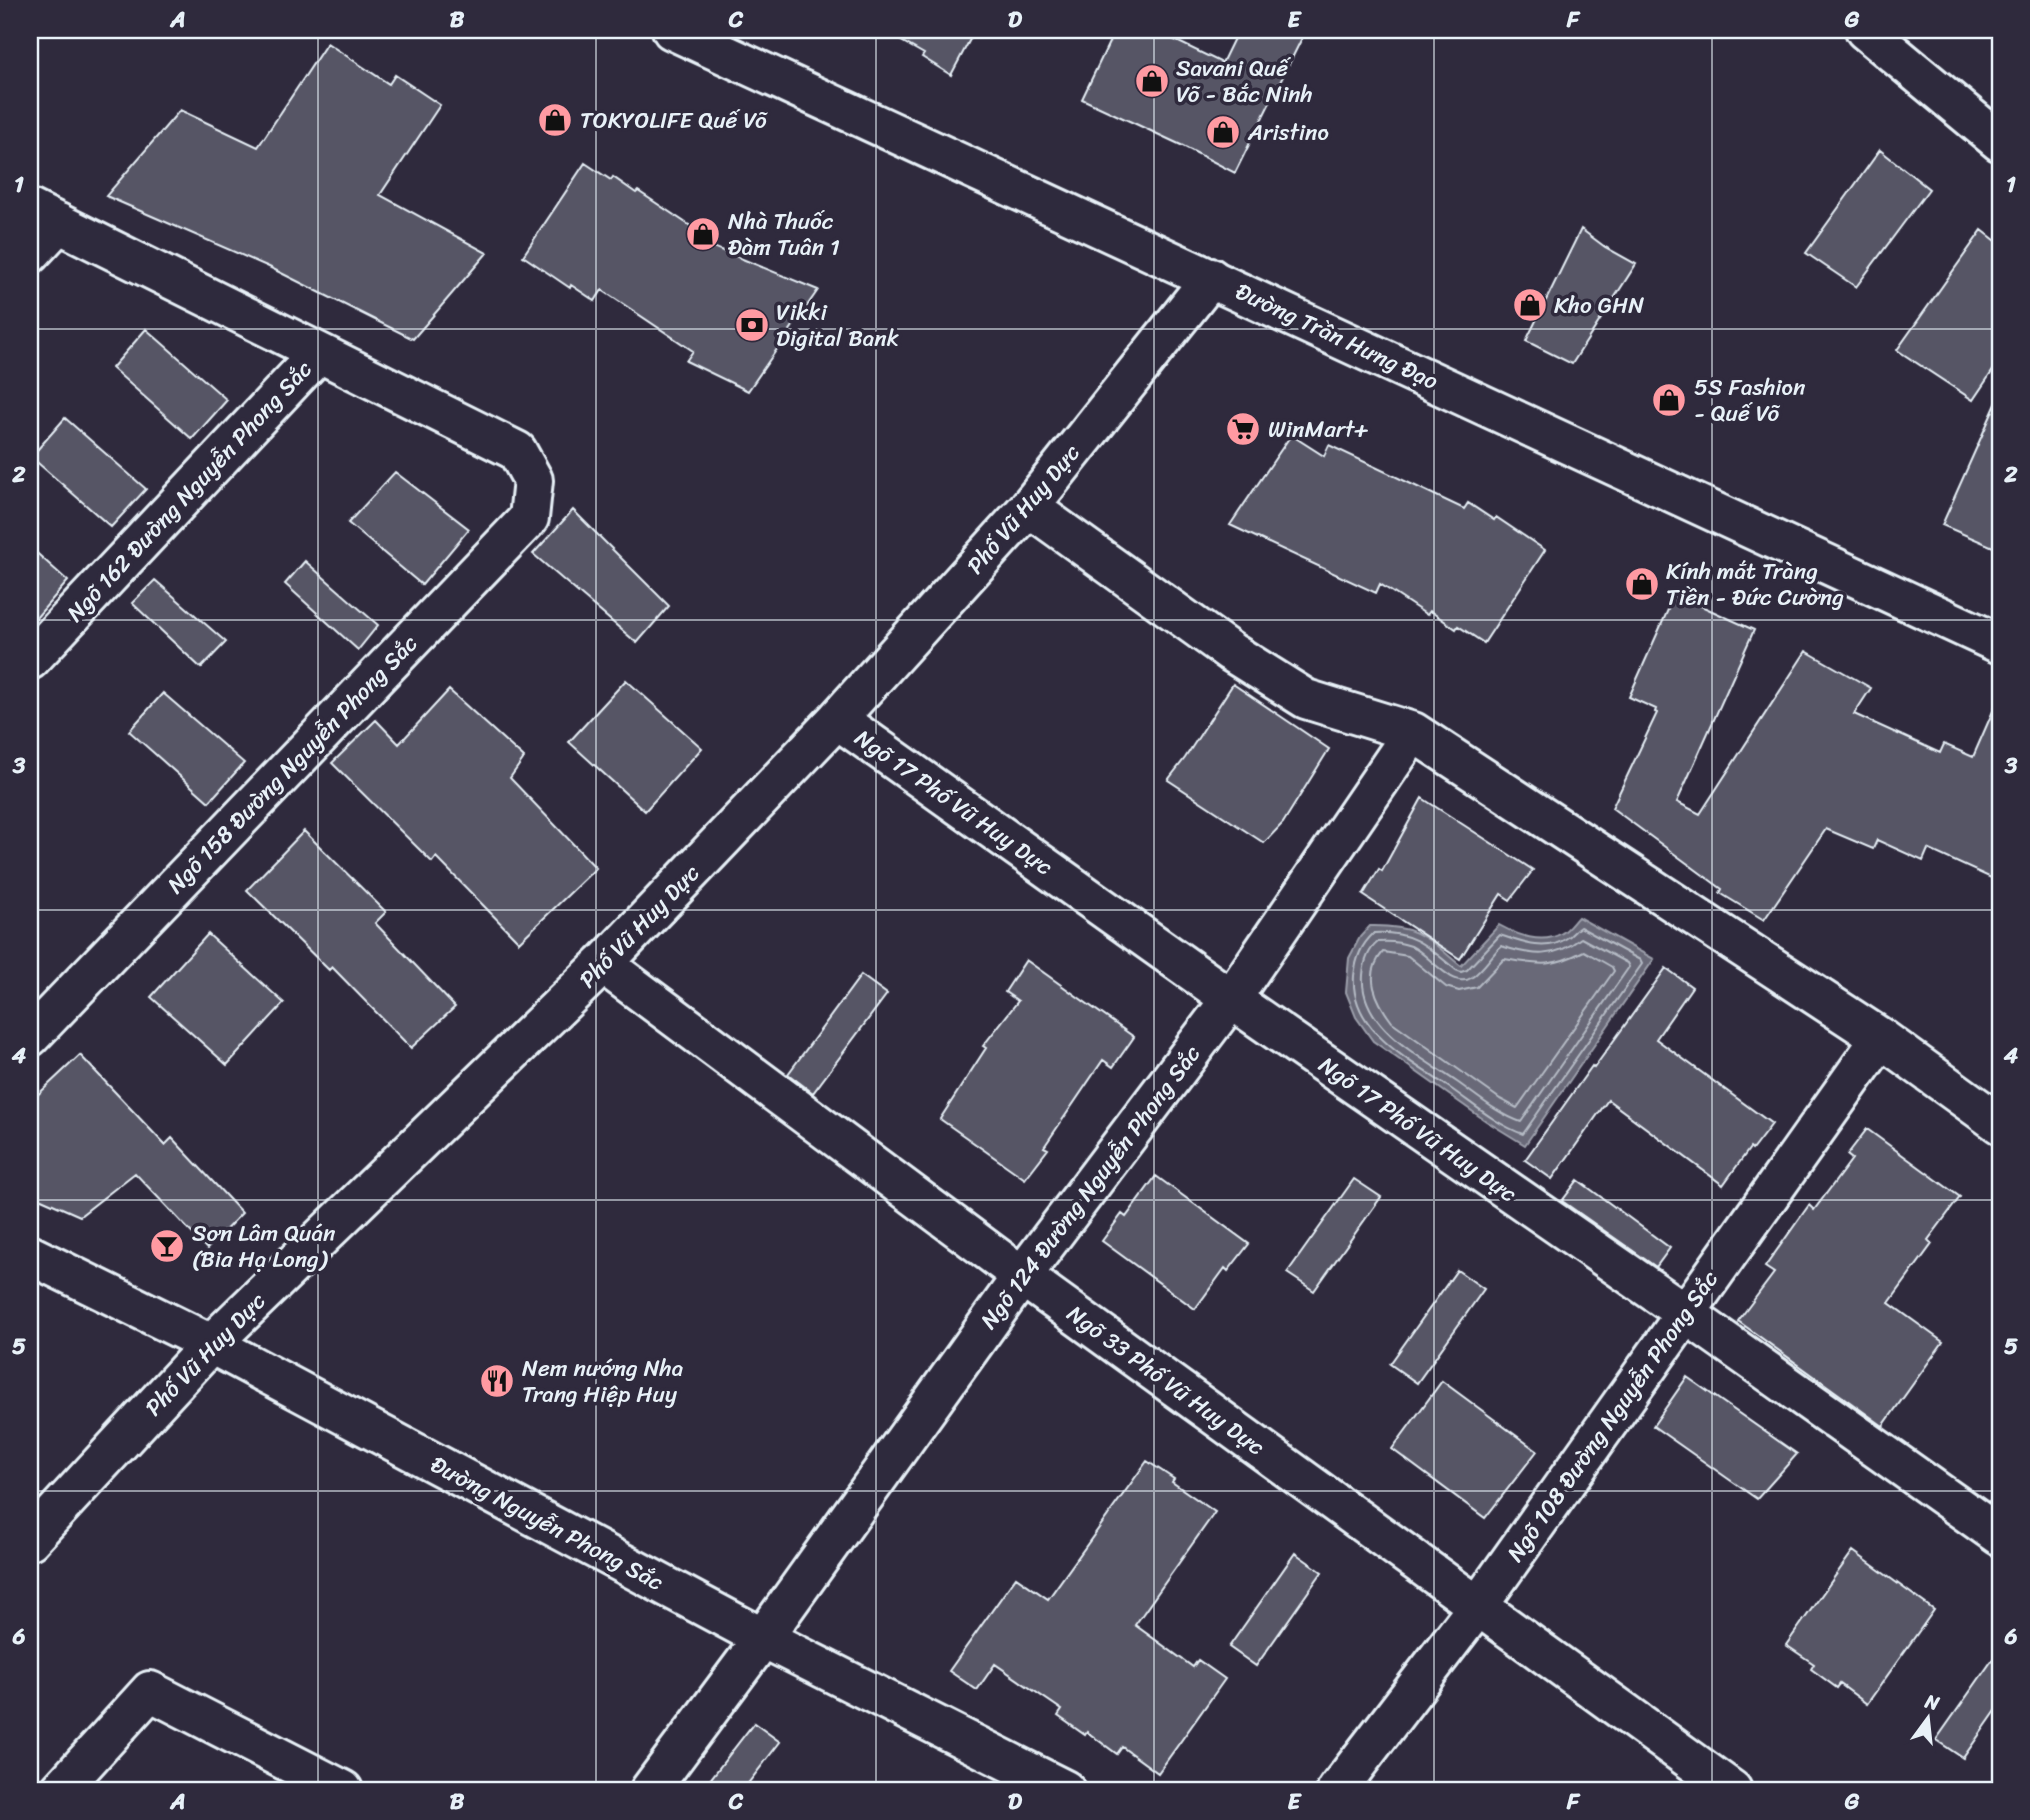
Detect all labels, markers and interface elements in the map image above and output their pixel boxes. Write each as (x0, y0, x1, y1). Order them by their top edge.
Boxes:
text: A (169, 0, 186, 40)
text: B (450, 0, 465, 40)
text: C (728, 0, 744, 40)
text: D (1008, 0, 1023, 40)
text: E (1288, 0, 1303, 40)
text: F (1566, 0, 1581, 40)
text: G (1844, 0, 1860, 40)
place label: Savani Quế Võ - Bắc Ninh (1176, 48, 1313, 115)
shop icon: Savani Quế Võ - Bắc Ninh (1133, 62, 1171, 100)
place label: TOKYOLIFE Quế Võ (580, 100, 768, 141)
shop icon: TOKYOLIFE Quế Võ (536, 101, 574, 139)
place label: Aristino (1247, 112, 1329, 153)
shop icon: Aristino (1204, 113, 1242, 151)
text: 1 (14, 164, 24, 205)
text: 1 (2006, 164, 2016, 205)
place label: Nhà Thuốc Đàm Tuân 1 (728, 201, 840, 268)
shop icon: Nhà Thuốc Đàm Tuân 1 (684, 215, 722, 253)
street label: Đường Trần Hưng Đạo (1228, 271, 1445, 402)
place label: Kho GHN (1554, 285, 1644, 326)
shop icon: Kho GHN (1511, 286, 1549, 324)
place label: Vikki Digital Bank (776, 292, 899, 359)
bank icon: Vikki Digital Bank (733, 306, 771, 344)
street label: Ngõ 162 Đường Nguyễn Phong Sắc (56, 350, 323, 632)
place label: 5S Fashion - Quế Võ (1694, 367, 1806, 434)
shop icon: 5S Fashion - Quế Võ (1650, 381, 1688, 419)
place label: WinMart+ (1268, 409, 1368, 450)
supermarket icon: WinMart+ (1224, 410, 1262, 448)
street label: Phố Vũ Huy Dực (956, 434, 1091, 584)
text: 2 (11, 454, 26, 495)
text: 2 (2003, 454, 2018, 495)
place label: Kính mắt Tràng Tiền - Đức Cường (1666, 551, 1844, 618)
shop icon: Kính mắt Tràng Tiền - Đức Cường (1623, 565, 1661, 603)
street label: Ngõ 158 Đường Nguyễn Phong Sắc (157, 625, 428, 904)
street label: Ngõ 17 Phố Vũ Huy Dực (846, 718, 1062, 887)
text: 3 (12, 745, 26, 786)
text: 3 (2004, 745, 2018, 786)
street label: Phố Vũ Huy Dực (569, 854, 710, 998)
text: 4 (11, 1035, 27, 1076)
text: 4 (2003, 1035, 2019, 1076)
street label: Ngõ 124 Đường Nguyễn Phong Sắc (969, 1036, 1212, 1338)
street label: Ngõ 17 Phố Vũ Huy Dực (1310, 1045, 1526, 1214)
place label: Sơn Lâm Quán (Bia Hạ Long) (192, 1213, 336, 1280)
bar icon: Sơn Lâm Quán (Bia Hạ Long) (148, 1227, 186, 1265)
street label: Ngõ 108 Đường Nguyễn Phong Sắc (1496, 1261, 1729, 1571)
street label: Phố Vũ Huy Dực (135, 1282, 276, 1426)
street label: Ngõ 33 Phố Vũ Huy Dực (1058, 1294, 1274, 1467)
text: 5 (12, 1326, 26, 1367)
text: 5 (2004, 1326, 2018, 1367)
place label: Nem nướng Nha Trang Hiệp Huy (522, 1348, 683, 1415)
restaurant icon: Nem nướng Nha Trang Hiệp Huy (478, 1362, 516, 1400)
street label: Đường Nguyễn Phong Sắc (423, 1445, 671, 1603)
text: 6 (11, 1616, 26, 1657)
text: 6 (2003, 1616, 2018, 1657)
north arrow (1894, 1684, 1964, 1754)
text: N (1921, 1684, 1944, 1720)
text: A (169, 1781, 186, 1820)
text: B (450, 1781, 465, 1820)
text: C (728, 1781, 744, 1820)
text: D (1008, 1781, 1023, 1820)
text: E (1288, 1781, 1303, 1820)
text: F (1566, 1781, 1581, 1820)
text: G (1844, 1781, 1860, 1820)

